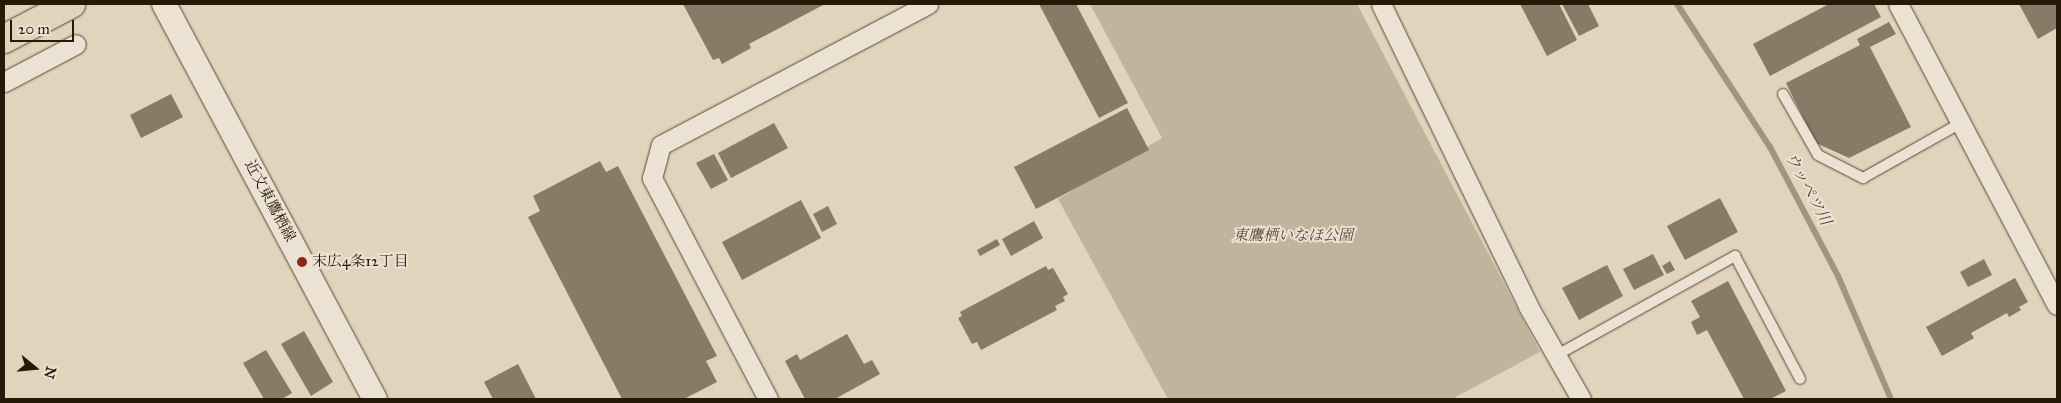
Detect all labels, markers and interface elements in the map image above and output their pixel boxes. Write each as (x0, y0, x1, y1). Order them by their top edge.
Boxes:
scale bar (12, 10, 76, 42)
text: 20 m (18, 20, 50, 38)
water label: ウッペツ川 (1781, 149, 1835, 229)
street label: 近文東鷹栖線 (241, 157, 299, 245)
park label: 東鷹栖いなほ公園 (1233, 227, 1353, 245)
place label: 末広4条12丁目 (312, 253, 409, 271)
marker: 末広4条12丁目 (296, 256, 308, 268)
north arrow (10, 343, 60, 393)
text: N (40, 364, 60, 381)

